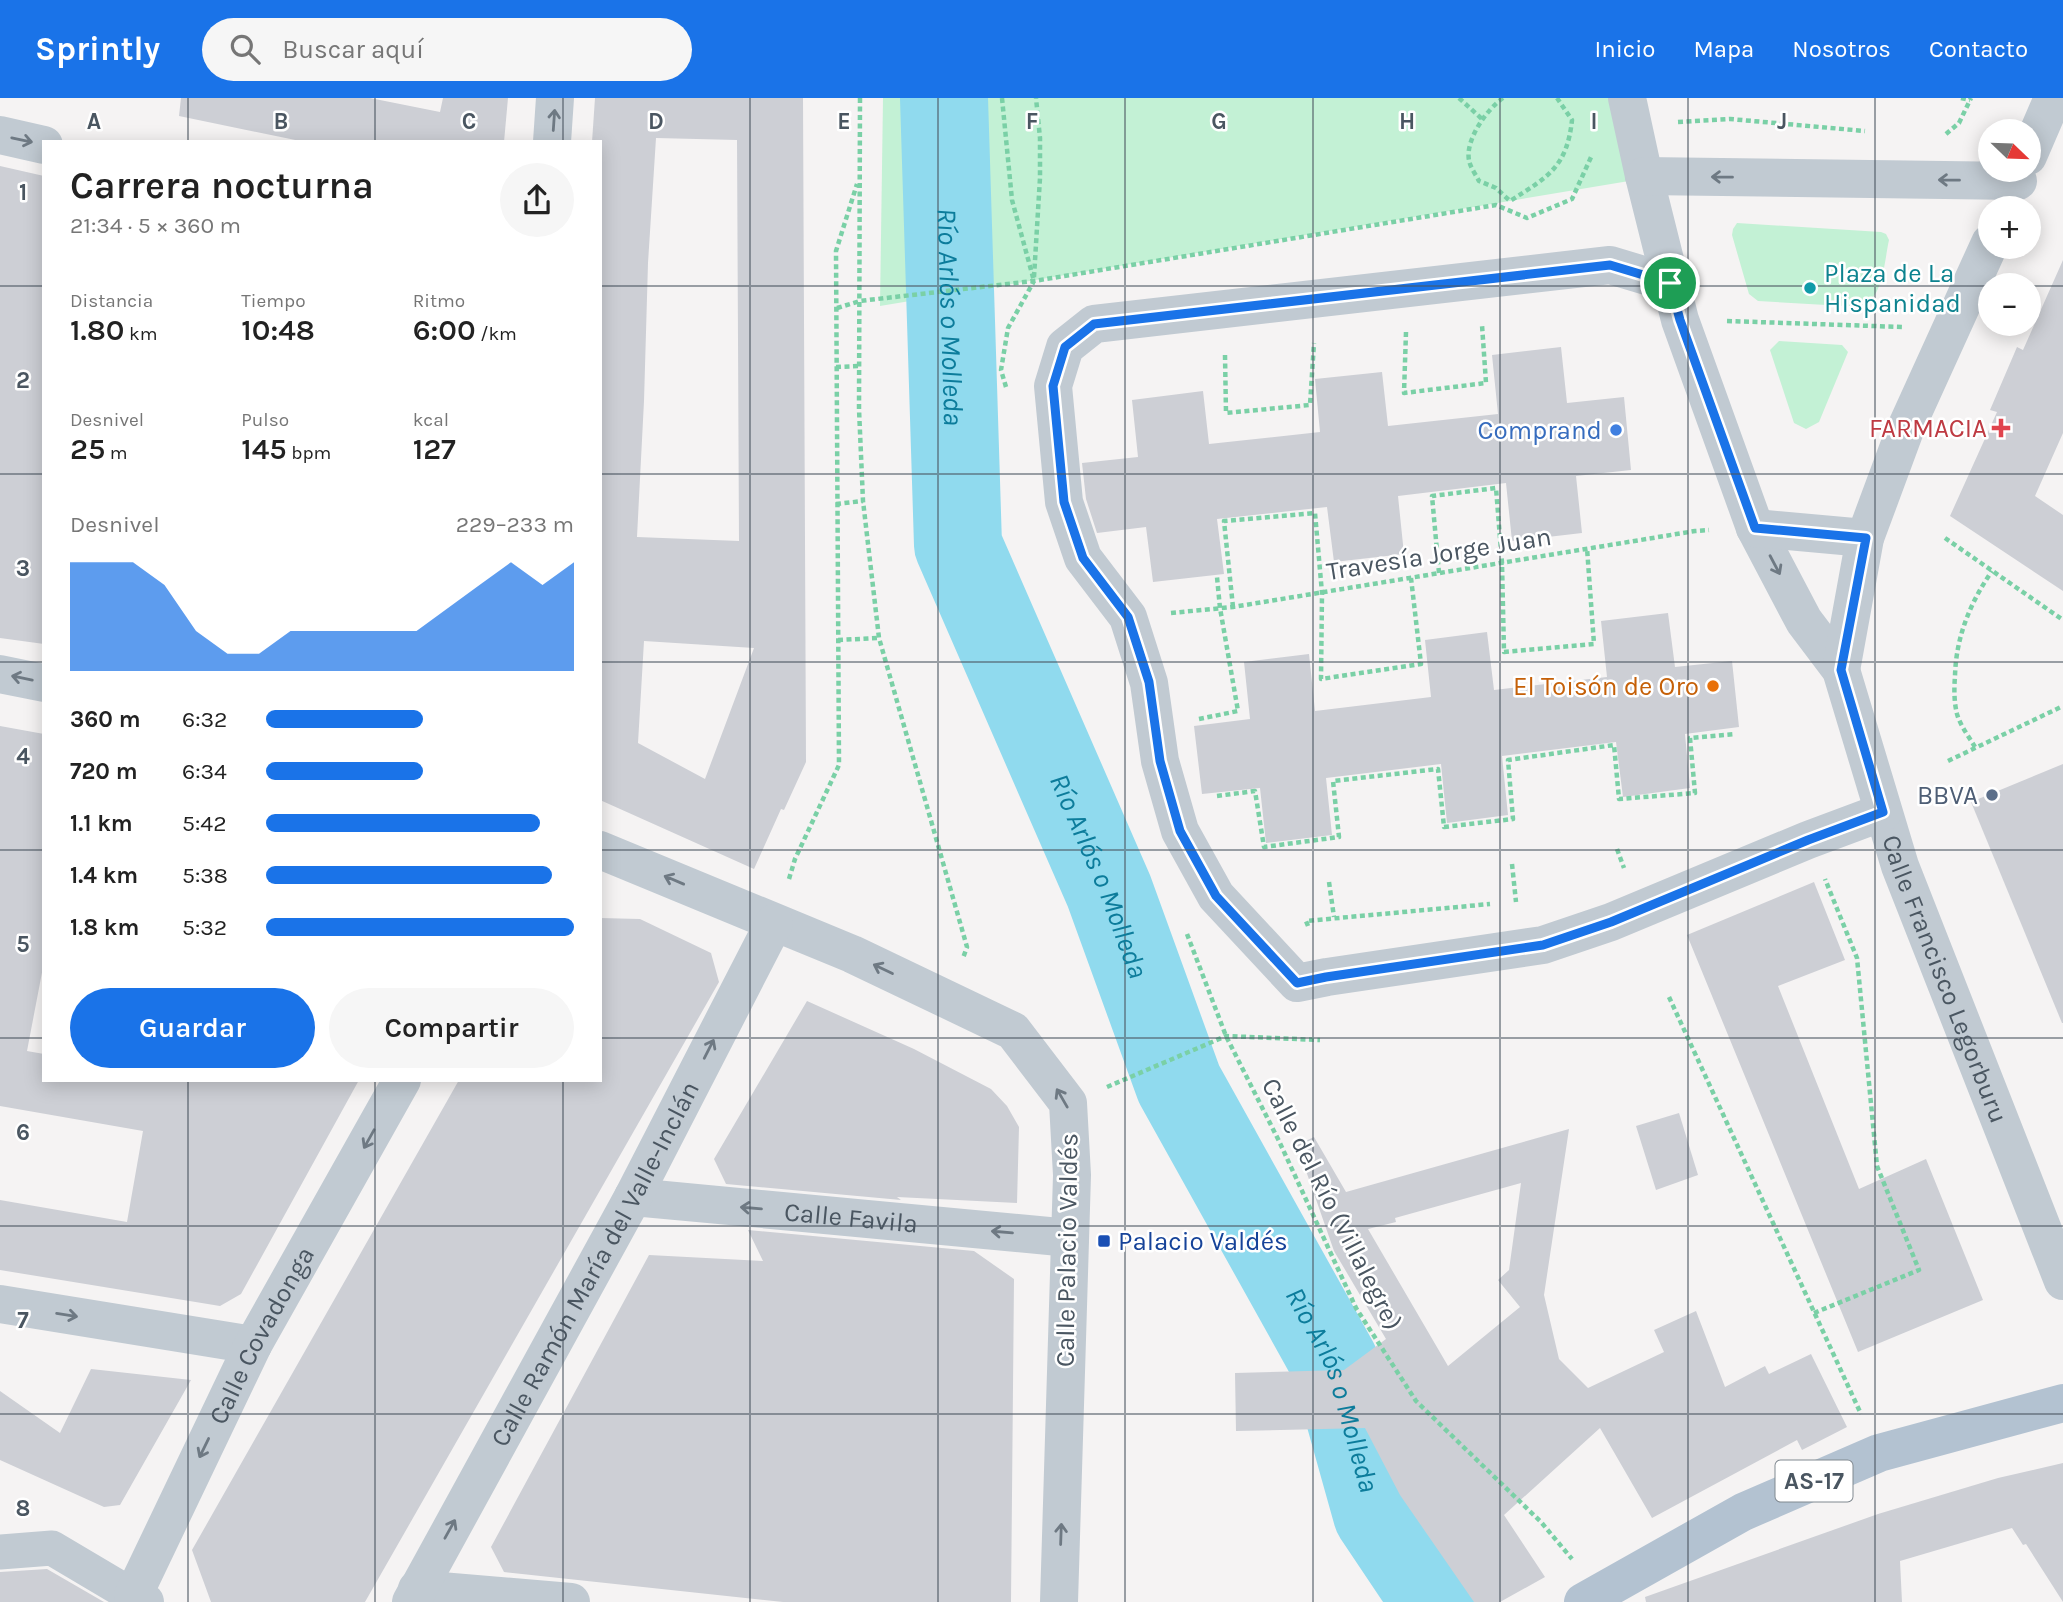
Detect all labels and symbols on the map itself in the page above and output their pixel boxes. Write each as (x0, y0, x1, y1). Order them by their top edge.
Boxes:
text: A (87, 108, 101, 135)
text: B (274, 108, 288, 135)
text: C (462, 108, 476, 135)
text: D (648, 108, 664, 135)
text: E (837, 108, 851, 135)
text: F (1026, 108, 1038, 135)
text: G (1211, 108, 1227, 135)
text: H (1399, 108, 1415, 135)
text: I (1590, 108, 1598, 135)
text: J (1777, 108, 1787, 135)
one-way arrow (547, 109, 560, 132)
north arrow (1978, 119, 2040, 182)
one-way arrow (10, 134, 33, 147)
one-way arrow (1711, 170, 1734, 184)
one-way arrow (1938, 174, 1961, 187)
text: 1 (19, 179, 27, 206)
water label: Río Arlós o Molleda (931, 207, 971, 426)
pin (1640, 253, 1700, 313)
place label: Plaza de La Hispanidad (1824, 258, 1961, 319)
marker: Plaza de La Hispanidad (1802, 280, 1818, 296)
text: 2 (16, 367, 30, 394)
place label: FARMACIA (1869, 413, 1987, 444)
place label: Comprand (1478, 415, 1602, 446)
marker: FARMACIA (1993, 420, 2009, 436)
marker: Comprand (1608, 422, 1624, 438)
street label: Travesía Jorge Juan (1324, 521, 1554, 587)
one-way arrow (1768, 554, 1782, 575)
text: 3 (16, 555, 30, 582)
one-way arrow (11, 671, 34, 685)
place label: El Toisón de Oro (1513, 671, 1699, 702)
marker: El Toisón de Oro (1705, 678, 1721, 694)
text: 4 (16, 743, 30, 770)
water label: Río Arlós o Molleda (1043, 768, 1156, 982)
place label: BBVA (1917, 780, 1978, 811)
marker: BBVA (1984, 787, 2000, 803)
street label: Calle Francisco Legorburu (1876, 831, 2015, 1127)
one-way arrow (663, 873, 685, 886)
text: 5 (16, 931, 30, 958)
one-way arrow (873, 961, 894, 975)
one-way arrow (703, 1039, 717, 1060)
street label: Calle del Río (Villalegre) (1255, 1073, 1409, 1335)
street label: Calle Ramón María del Valle-Inclán (484, 1076, 705, 1452)
one-way arrow (1055, 1089, 1069, 1109)
text: 6 (16, 1119, 30, 1146)
one-way arrow (362, 1129, 376, 1149)
street label: Calle Palacio Valdés (1049, 1133, 1085, 1367)
street label: Calle Favila (783, 1196, 919, 1239)
one-way arrow (740, 1201, 763, 1214)
one-way arrow (991, 1225, 1014, 1238)
place label: Palacio Valdés (1118, 1226, 1288, 1257)
marker: Palacio Valdés (1096, 1233, 1112, 1249)
street label: Calle Covadonga (202, 1241, 321, 1429)
water label: Río Arlós o Molleda (1279, 1281, 1387, 1496)
text: 7 (17, 1307, 29, 1334)
one-way arrow (55, 1309, 78, 1322)
one-way arrow (197, 1437, 210, 1458)
road number: AS-17 (1776, 1461, 1853, 1502)
text: 8 (16, 1495, 30, 1522)
one-way arrow (444, 1519, 457, 1540)
one-way arrow (1054, 1523, 1068, 1546)

